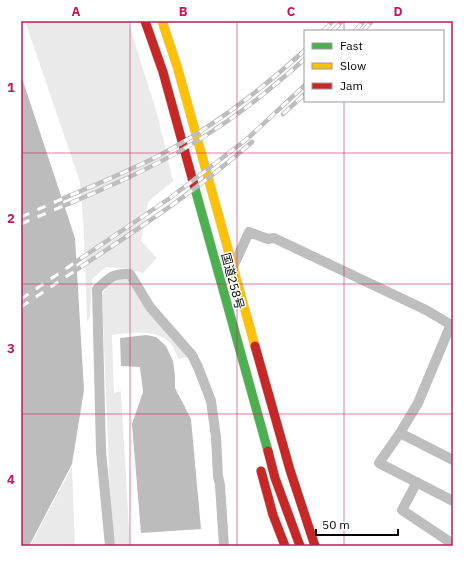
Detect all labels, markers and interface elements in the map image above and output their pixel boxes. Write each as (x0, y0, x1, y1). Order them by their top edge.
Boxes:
text: A (72, 3, 81, 20)
text: B (179, 3, 188, 20)
text: C (287, 3, 296, 20)
text: D (393, 3, 403, 20)
legend (304, 30, 444, 102)
text: Fast (340, 38, 363, 53)
text: Slow (340, 58, 366, 73)
text: Jam (340, 78, 363, 93)
text: 1 (7, 79, 15, 96)
text: 2 (7, 210, 15, 227)
street label: 国道258号 (218, 251, 248, 311)
text: 3 (7, 340, 15, 357)
text: 4 (7, 471, 15, 488)
scale bar (316, 511, 398, 537)
text: 50 m (322, 517, 350, 532)

